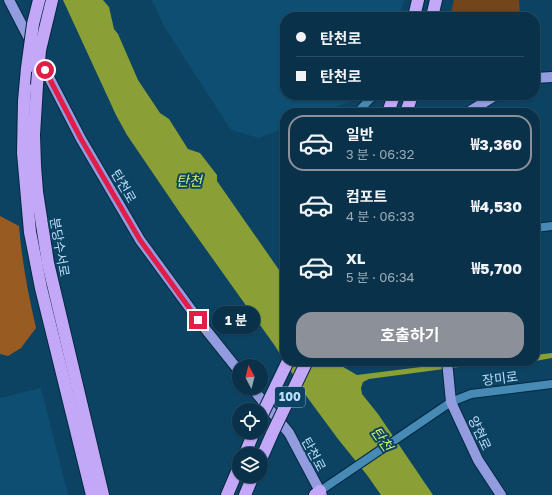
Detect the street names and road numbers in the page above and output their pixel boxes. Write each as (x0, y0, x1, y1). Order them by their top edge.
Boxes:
street label: 탄천로 (108, 166, 140, 206)
street label: 분당수서로 (47, 216, 73, 278)
street label: 장미로 (481, 368, 519, 388)
road number: 100 (275, 387, 305, 407)
street label: 양현로 (465, 413, 495, 453)
street label: 탄천로 (299, 434, 330, 474)

